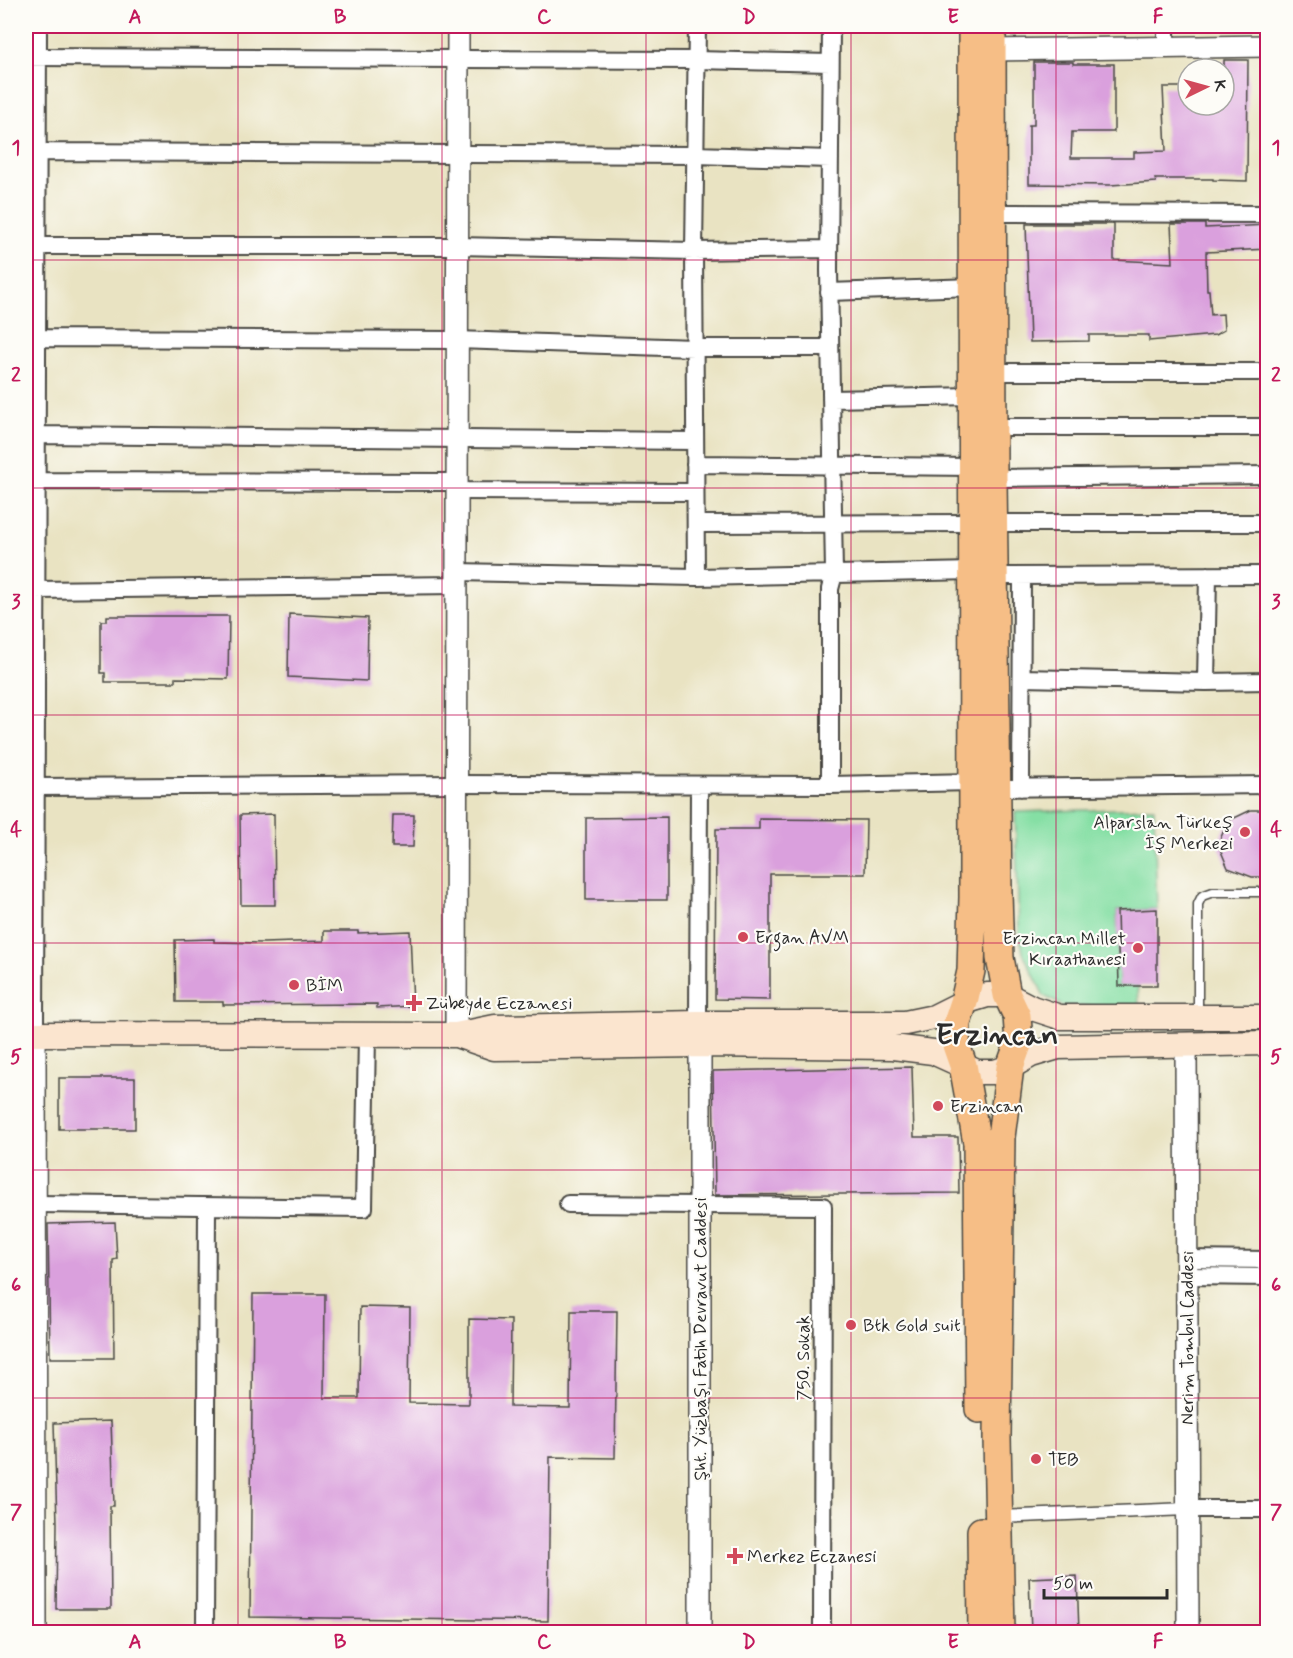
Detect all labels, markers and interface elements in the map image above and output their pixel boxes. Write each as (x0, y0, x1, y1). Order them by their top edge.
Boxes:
text: A (128, 4, 142, 31)
text: B (334, 4, 347, 31)
text: C (537, 4, 552, 31)
text: D (742, 4, 756, 31)
text: E (947, 4, 959, 31)
text: F (1153, 4, 1164, 31)
north arrow (1176, 57, 1236, 117)
text: K (1208, 79, 1230, 93)
text: 1 (12, 135, 20, 162)
text: 1 (1272, 135, 1280, 162)
text: 2 (11, 362, 21, 389)
text: 2 (1271, 362, 1281, 389)
text: 3 (11, 589, 21, 616)
text: 3 (1271, 589, 1281, 616)
place label: Alparslan Türkeş İş Merkezi (1093, 811, 1233, 856)
text: 4 (10, 817, 22, 844)
text: 4 (1270, 817, 1282, 844)
marker: Alparslan Türkeş İş Merkezi (1238, 825, 1252, 839)
place label: Ergan AVM (755, 926, 849, 952)
place label: Erzincan Millet Kıraathanesi (1003, 927, 1126, 972)
marker: Ergan AVM (736, 930, 750, 944)
marker: Erzincan Millet Kıraathanesi (1131, 941, 1145, 955)
place label: BİM (306, 974, 343, 998)
marker: BİM (287, 978, 301, 992)
place label: Zübeyde Eczanesi (426, 992, 573, 1016)
marker: Zübeyde Eczanesi (407, 996, 421, 1010)
district label: Erzincan (936, 1016, 1058, 1055)
text: 5 (10, 1044, 22, 1071)
text: 5 (1270, 1044, 1282, 1071)
place label: Erzincan (950, 1095, 1024, 1119)
marker: Erzincan (931, 1099, 945, 1113)
street label: Şht. Yüzbaşı Fatih Devravut Caddesi (689, 1197, 713, 1481)
street label: Nerim Tombul Caddesi (1176, 1251, 1200, 1425)
text: 6 (11, 1272, 21, 1299)
text: 6 (1271, 1272, 1281, 1299)
place label: Btk Gold suit (863, 1314, 961, 1338)
street label: 750. Sokak (792, 1315, 816, 1401)
marker: Btk Gold suit (844, 1318, 858, 1332)
place label: TEB (1048, 1448, 1078, 1472)
marker: TEB (1029, 1452, 1043, 1466)
text: 7 (10, 1499, 22, 1526)
text: 7 (1270, 1499, 1282, 1526)
place label: Merkez Eczanesi (747, 1545, 876, 1569)
marker: Merkez Eczanesi (728, 1549, 742, 1563)
scale bar (1044, 1562, 1167, 1600)
text: 50 m (1053, 1572, 1093, 1596)
text: A (128, 1629, 142, 1656)
text: B (334, 1629, 347, 1656)
text: C (537, 1629, 552, 1656)
text: D (742, 1629, 756, 1656)
text: E (947, 1629, 959, 1656)
text: F (1153, 1629, 1164, 1656)

